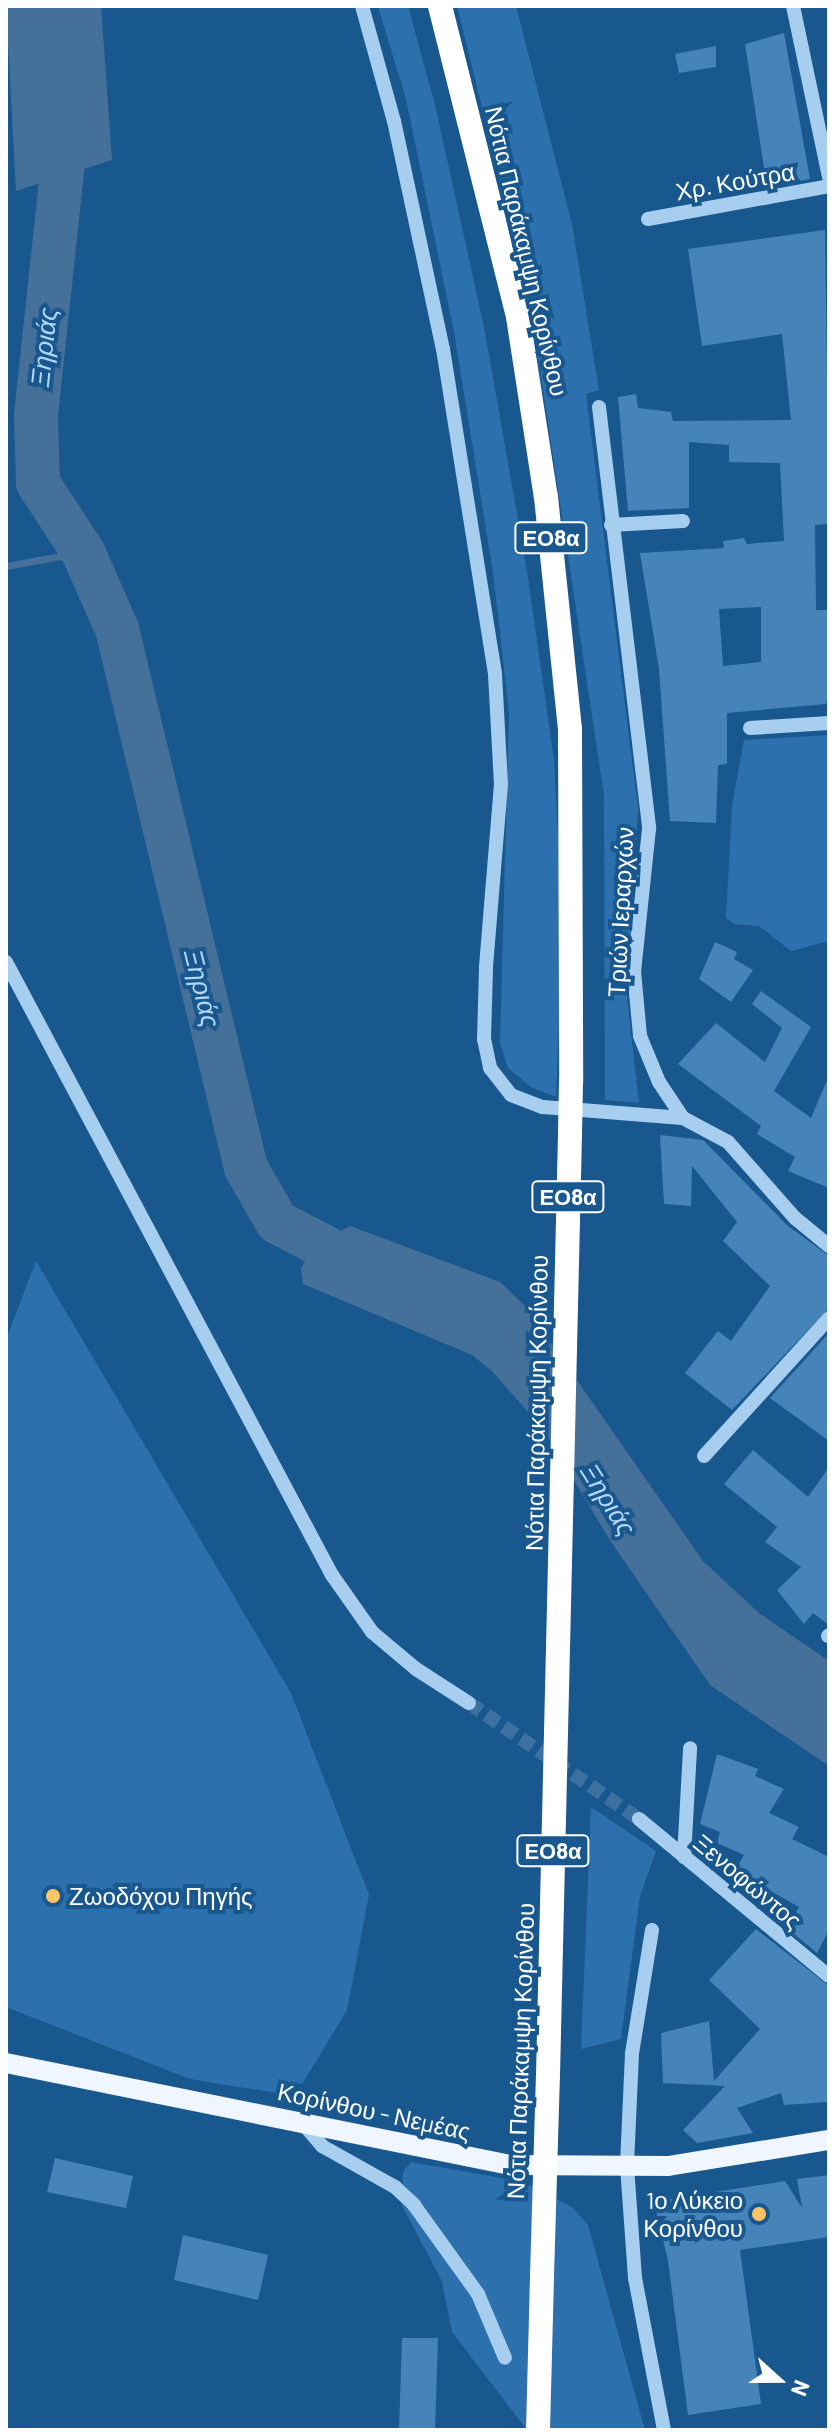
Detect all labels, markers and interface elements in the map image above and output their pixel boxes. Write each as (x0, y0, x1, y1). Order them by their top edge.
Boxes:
street label: Νότια Παράκαμψη Κορίνθου (480, 103, 574, 399)
street label: Χρ. Κούτρα (673, 156, 797, 206)
water label: Ξηριάς (23, 306, 63, 388)
road number: ΕΟ8α (513, 520, 589, 556)
street label: Τριών Ιεραρχών (601, 826, 639, 998)
water label: Ξηριάς (178, 946, 228, 1030)
road number: ΕΟ8α (530, 1179, 606, 1215)
street label: Νότια Παράκαμψη Κορίνθου (519, 1255, 553, 1551)
water label: Ξηριάς (575, 1457, 643, 1541)
street label: Ξενοφώντος (688, 1828, 808, 1934)
road number: ΕΟ8α (515, 1833, 591, 1869)
place label: Ζωοδόχου Πηγής (69, 1882, 253, 1910)
marker: Ζωοδόχου Πηγής (44, 1887, 62, 1905)
street label: Νότια Παράκαμψη Κορίνθου (500, 1902, 540, 2200)
street label: Κορίνθου - Νεμέας (275, 2077, 473, 2145)
place label: 1ο Λύκειο Κορίνθου (643, 2186, 743, 2242)
marker: 1ο Λύκειο Κορίνθου (750, 2205, 768, 2223)
north arrow (739, 2340, 819, 2420)
text: N (787, 2377, 816, 2400)

